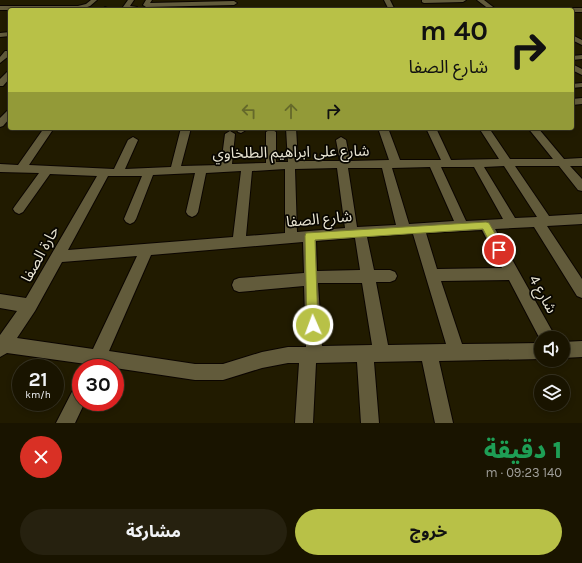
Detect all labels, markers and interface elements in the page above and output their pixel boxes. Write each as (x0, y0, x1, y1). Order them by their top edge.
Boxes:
text: 40 m (420, 14, 488, 47)
icon: right (502, 24, 554, 76)
text: شارع الصفا (408, 56, 488, 78)
icon: left (238, 100, 260, 122)
icon: ahead (280, 100, 302, 122)
icon: right (322, 100, 344, 122)
street label: شارع على ابراهيم الطلخاوي (212, 142, 370, 165)
street label: شارع الصفا (285, 207, 353, 234)
street label: حارة الصفا (17, 223, 63, 285)
pin (482, 233, 516, 267)
icon: arrive (488, 239, 510, 261)
street label: شارع 4 (523, 272, 561, 318)
position arrow (292, 304, 334, 346)
map controls (534, 331, 570, 411)
button: sound (534, 331, 570, 367)
speed limit sign: 30 (72, 359, 124, 411)
text: 21 (28, 368, 48, 391)
button: layers (534, 375, 570, 411)
text: km/h (25, 389, 51, 401)
button: close (20, 436, 62, 478)
text: 1 دقيقة (484, 436, 562, 464)
text: 140 m · 09:23 (486, 465, 562, 480)
button: مشاركة (20, 509, 287, 555)
button: خروج (295, 509, 562, 555)

